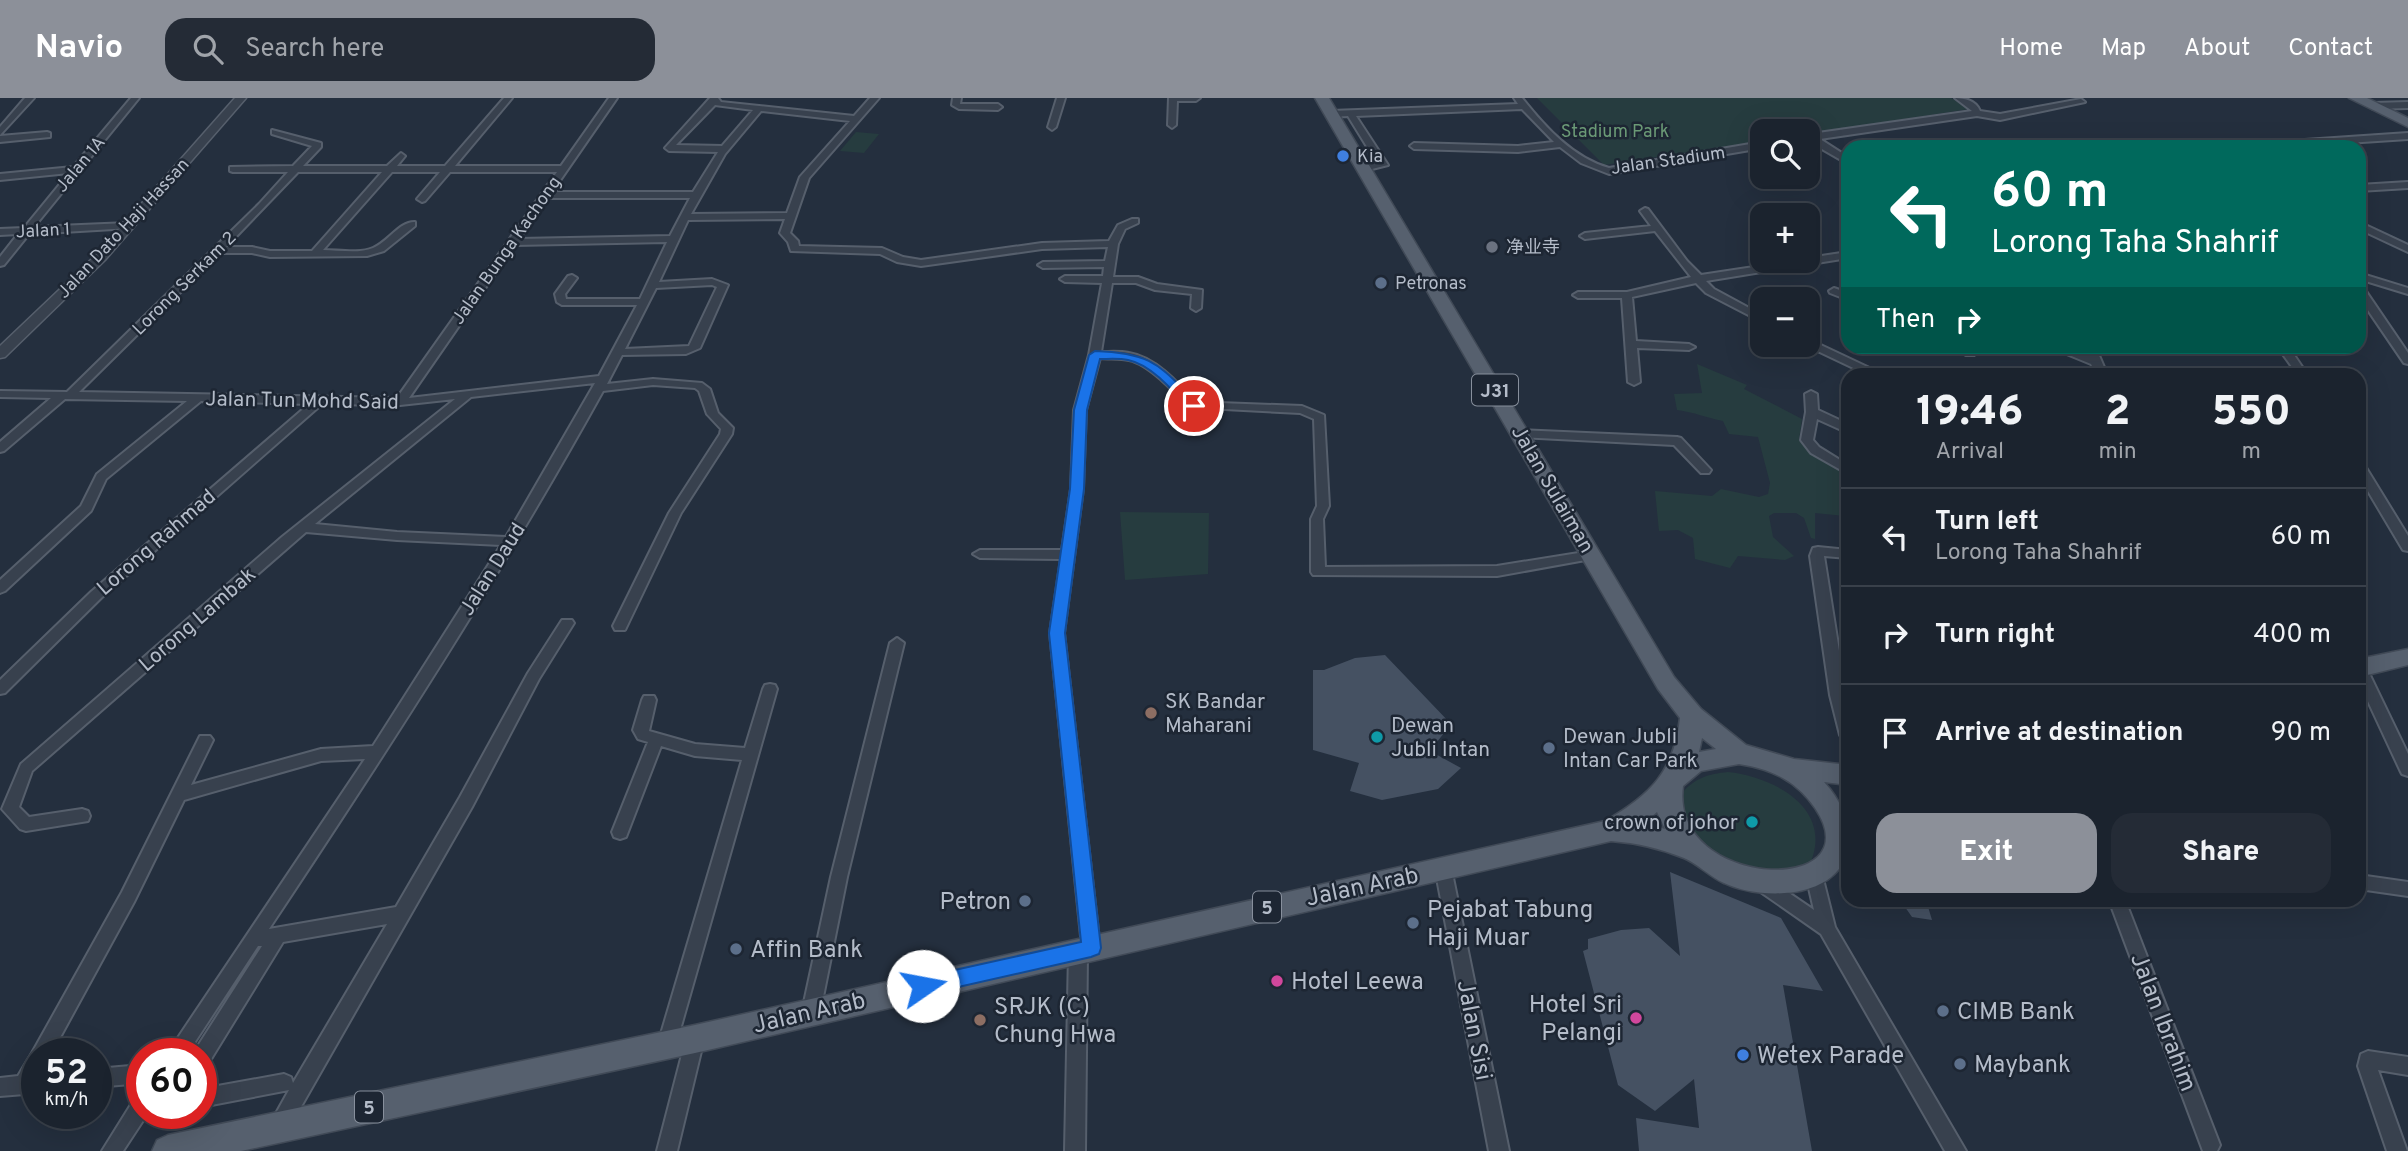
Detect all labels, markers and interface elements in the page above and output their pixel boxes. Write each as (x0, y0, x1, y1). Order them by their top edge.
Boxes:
search box (165, 18, 655, 81)
text: Navio (35, 28, 123, 70)
icon: search (189, 30, 227, 68)
text: Search here (245, 33, 384, 66)
text: Home (1999, 34, 2063, 64)
text: Map (2101, 34, 2146, 64)
text: About (2184, 34, 2250, 64)
text: Contact (2288, 34, 2373, 64)
map controls (1750, 119, 1820, 357)
button: search (1750, 119, 1820, 189)
park label: Stadium Park (1561, 121, 1669, 144)
street label: Jalan 1A (51, 132, 111, 198)
street label: Jalan Stadium (1610, 142, 1727, 181)
place label: Kia (1357, 146, 1383, 169)
marker: Kia (1335, 148, 1351, 164)
street label: Jalan Dato Haji Hassan (53, 154, 195, 304)
text: 60 m (1991, 163, 2109, 225)
icon: left (1876, 168, 1967, 259)
street label: Jalan Bunga Kachong (447, 172, 567, 329)
button: + (1750, 203, 1820, 273)
street label: Jalan 1 (15, 219, 71, 244)
text: Lorong Taha Shahrif (1991, 224, 2278, 264)
street label: Lorong Serkam 2 (128, 227, 242, 341)
place label: 净业寺 (1506, 237, 1560, 260)
marker: 净业寺 (1484, 239, 1500, 255)
place label: Petronas (1395, 273, 1467, 296)
marker: Petronas (1373, 275, 1389, 291)
button: − (1750, 287, 1820, 357)
icon: right (1949, 301, 1987, 339)
text: Then (1876, 304, 1935, 337)
road number: J31 (1472, 374, 1518, 406)
pin (1164, 376, 1224, 436)
street label: Jalan Tun Mohd Said (205, 386, 399, 417)
icon: arrive (1175, 387, 1213, 425)
text: 19:46 (1916, 387, 2023, 440)
text: 2 (2105, 387, 2130, 440)
text: 550 (2212, 387, 2291, 440)
street label: Jalan Sulaiman (1504, 421, 1599, 559)
text: Arrival (1935, 438, 2004, 467)
text: min (2098, 438, 2137, 467)
text: m (2242, 438, 2261, 467)
street label: Lorong Rahmad (92, 484, 222, 602)
text: Turn left (1935, 506, 2039, 539)
street label: Jalan Daud (454, 518, 532, 621)
icon: left (1876, 518, 1914, 556)
text: 60 m (2271, 521, 2331, 554)
text: Lorong Taha Shahrif (1935, 539, 2142, 568)
street label: Lorong Lambak (134, 562, 262, 678)
icon: right (1876, 616, 1914, 654)
text: Turn right (1935, 619, 2055, 652)
text: 400 m (2254, 619, 2331, 652)
place label: SK Bandar Maharani (1165, 689, 1265, 740)
marker: SK Bandar Maharani (1143, 705, 1159, 721)
place label: Dewan Jubli Intan (1391, 713, 1490, 764)
icon: arrive (1876, 714, 1914, 752)
text: Arrive at destination (1935, 717, 2183, 750)
text: 90 m (2271, 717, 2331, 750)
place label: Dewan Jubli Intan Car Park (1563, 724, 1698, 775)
marker: Dewan Jubli Intan (1369, 729, 1385, 745)
marker: Dewan Jubli Intan Car Park (1541, 740, 1557, 756)
place label: crown of johor (1604, 810, 1738, 837)
button: Exit (1876, 813, 2097, 893)
button: Share (2111, 813, 2331, 893)
marker: crown of johor (1744, 814, 1760, 830)
street label: Jalan Arab (1303, 861, 1421, 915)
place label: Petron (940, 888, 1011, 918)
road number: 5 (1253, 892, 1281, 922)
marker: Petron (1017, 893, 1033, 909)
place label: Pejabat Tabung Haji Muar (1427, 896, 1593, 954)
marker: Pejabat Tabung Haji Muar (1405, 915, 1421, 931)
place label: Affin Bank (750, 936, 863, 966)
marker: Affin Bank (728, 941, 744, 957)
position arrow (886, 949, 960, 1023)
street label: Jalan Ibrahim (2122, 949, 2202, 1096)
place label: Hotel Leewa (1291, 968, 1424, 998)
marker: Hotel Leewa (1269, 973, 1285, 989)
street label: Jalan Sisi (1449, 977, 1497, 1083)
street label: Jalan Arab (750, 986, 869, 1041)
place label: Hotel Sri Pelangi (1529, 991, 1622, 1049)
place label: SRJK (C) Chung Hwa (994, 993, 1116, 1051)
place label: CIMB Bank (1957, 998, 2075, 1028)
marker: CIMB Bank (1935, 1003, 1951, 1019)
marker: Hotel Sri Pelangi (1628, 1010, 1644, 1026)
marker: SRJK (C) Chung Hwa (972, 1012, 988, 1028)
speed limit sign: 60 (126, 1038, 217, 1129)
place label: Wetex Parade (1757, 1042, 1904, 1072)
marker: Wetex Parade (1735, 1047, 1751, 1063)
place label: Maybank (1974, 1051, 2071, 1081)
text: 52 (45, 1052, 88, 1096)
marker: Maybank (1952, 1056, 1968, 1072)
text: km/h (45, 1089, 88, 1112)
road number: 5 (355, 1091, 383, 1122)

